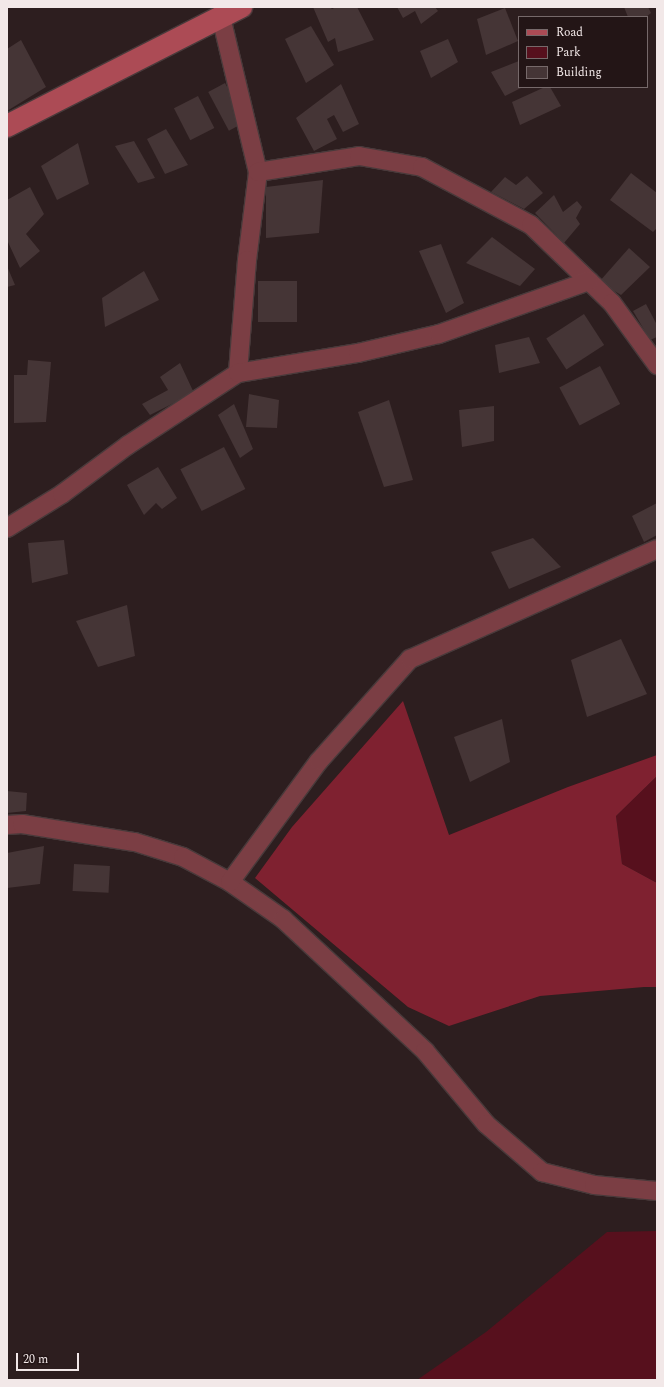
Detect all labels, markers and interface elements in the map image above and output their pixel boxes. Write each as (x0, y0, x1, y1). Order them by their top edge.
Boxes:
legend (518, 16, 648, 88)
text: Road (556, 23, 583, 42)
text: Park (556, 43, 581, 62)
text: Building (556, 63, 602, 82)
scale bar (18, 1345, 81, 1371)
text: 20 m (23, 1350, 48, 1369)

